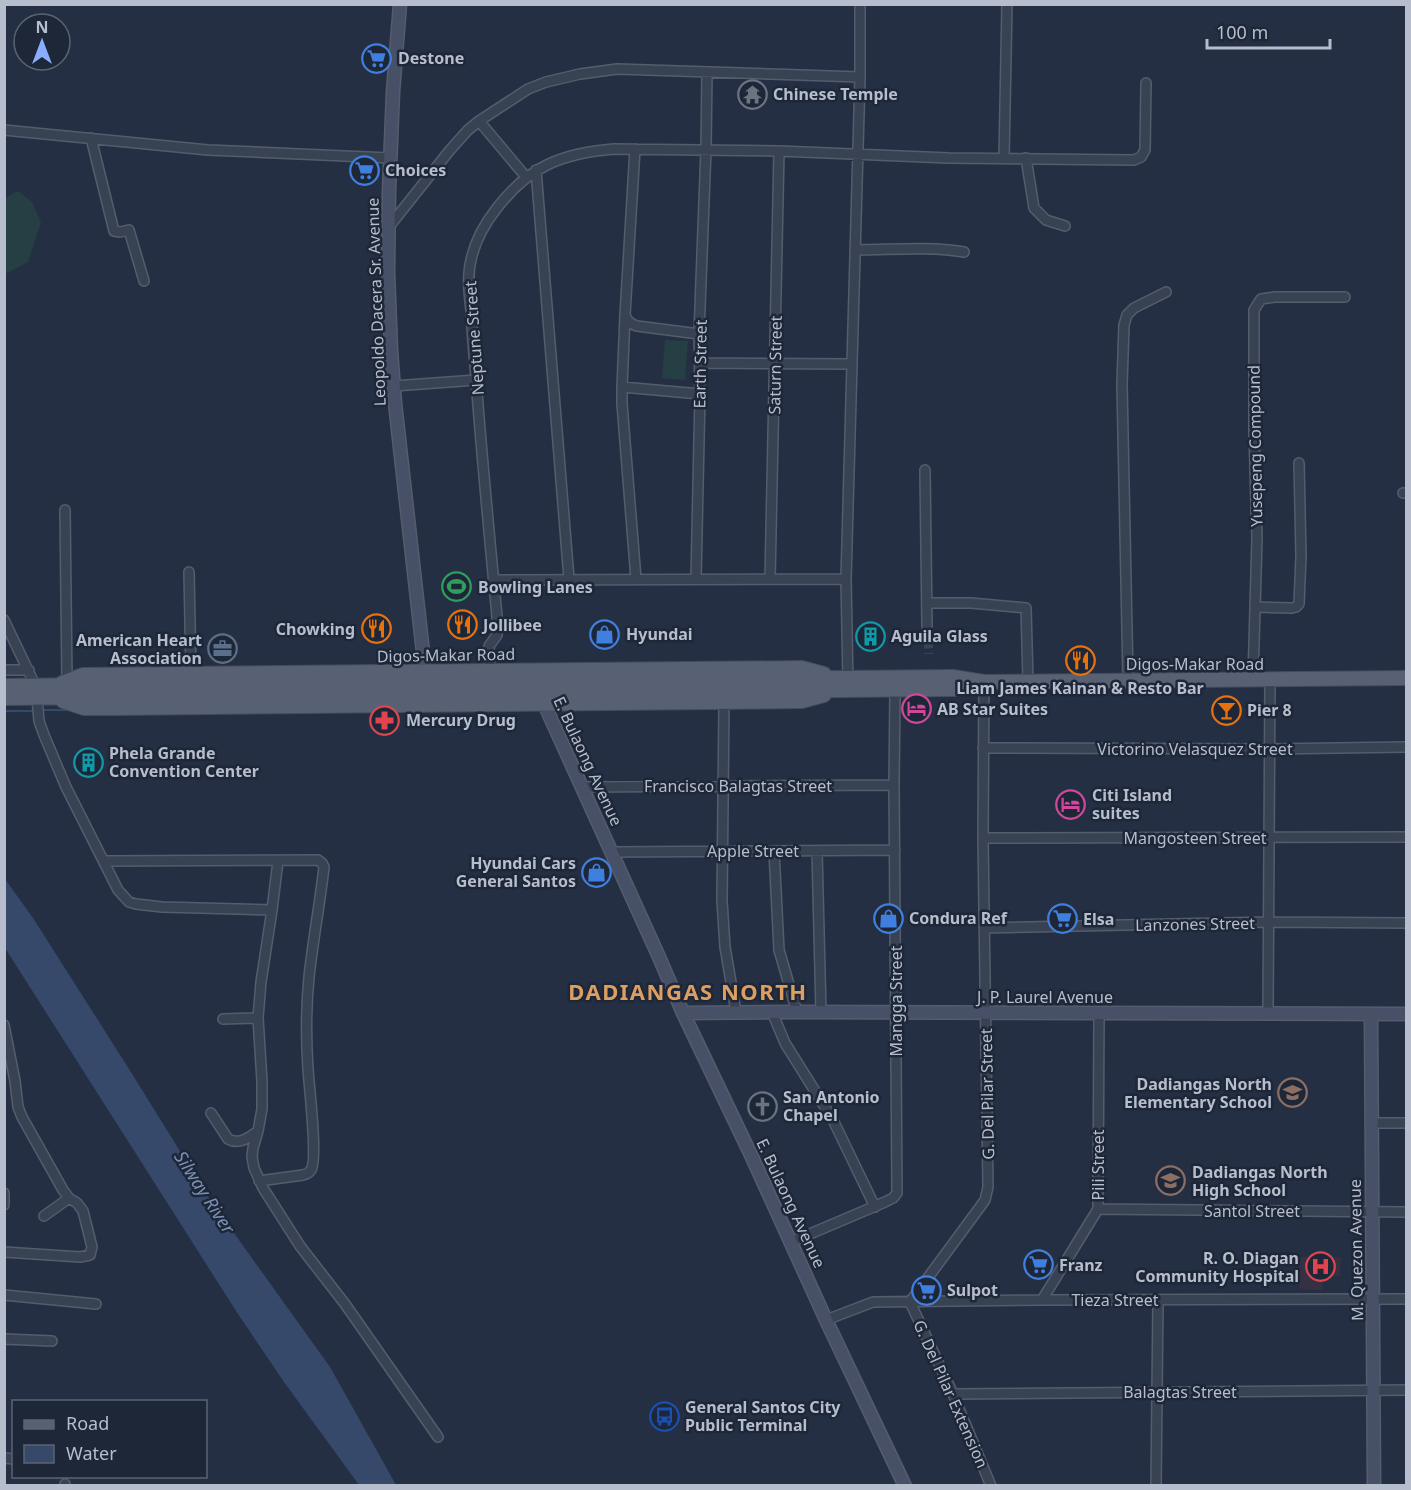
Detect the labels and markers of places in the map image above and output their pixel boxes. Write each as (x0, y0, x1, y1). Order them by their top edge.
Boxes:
supermarket icon: Destone (361, 42, 393, 74)
place label: Destone (398, 47, 464, 69)
temple icon: Chinese Temple (736, 78, 768, 110)
place label: Chinese Temple (773, 83, 898, 105)
supermarket icon: Choices (348, 154, 380, 186)
place label: Choices (385, 159, 446, 181)
sports icon: Bowling Lanes (441, 571, 473, 603)
place label: Bowling Lanes (478, 576, 593, 598)
restaurant icon: Jollibee (446, 609, 478, 641)
restaurant icon: Chowking (360, 613, 392, 645)
place label: Jollibee (481, 614, 542, 636)
place label: Chowking (276, 618, 355, 640)
shop icon: Hyundai (589, 618, 621, 650)
building icon: Aguila Glass (854, 620, 886, 652)
place label: Hyundai (626, 623, 693, 645)
place label: Aguila Glass (891, 625, 988, 647)
place label: American Heart Association (76, 629, 202, 669)
office icon: American Heart Association (207, 633, 239, 665)
restaurant icon: Liam James Kainan & Resto Bar (1064, 644, 1096, 676)
place label: Liam James Kainan & Resto Bar (956, 677, 1204, 699)
hotel icon: AB Star Suites (900, 693, 932, 725)
bar icon: Pier 8 (1210, 694, 1242, 726)
place label: AB Star Suites (937, 698, 1048, 720)
place label: Pier 8 (1247, 699, 1292, 721)
pharmacy icon: Mercury Drug (369, 704, 401, 736)
place label: Mercury Drug (406, 709, 516, 731)
place label: Phela Grande Convention Center (109, 742, 259, 782)
building icon: Phela Grande Convention Center (72, 746, 104, 778)
place label: Citi Island suites (1092, 784, 1172, 824)
hotel icon: Citi Island suites (1055, 788, 1087, 820)
place label: Hyundai Cars General Santos (456, 852, 576, 892)
shop icon: Hyundai Cars General Santos (581, 856, 613, 888)
shop icon: Condura Ref (872, 902, 904, 934)
supermarket icon: Elsa (1046, 903, 1078, 935)
place label: Condura Ref (909, 907, 1008, 929)
place label: Elsa (1083, 908, 1114, 930)
place label: Dadiangas North Elementary School (1124, 1073, 1272, 1113)
school or university icon: Dadiangas North Elementary School (1277, 1077, 1309, 1109)
place label: San Antonio Chapel (783, 1086, 880, 1126)
church icon: San Antonio Chapel (746, 1090, 778, 1122)
place label: Dadiangas North High School (1192, 1161, 1328, 1201)
school or university icon: Dadiangas North High School (1155, 1165, 1187, 1197)
place label: R. O. Diagan Community Hospital (1135, 1247, 1299, 1287)
supermarket icon: Franz (1022, 1249, 1054, 1281)
hospital icon: R. O. Diagan Community Hospital (1304, 1251, 1336, 1283)
place label: Franz (1059, 1254, 1103, 1276)
supermarket icon: Sulpot (910, 1274, 942, 1306)
place label: Sulpot (947, 1279, 998, 1301)
place label: General Santos City Public Terminal (685, 1396, 841, 1436)
bus stop icon: General Santos City Public Terminal (648, 1400, 680, 1432)

